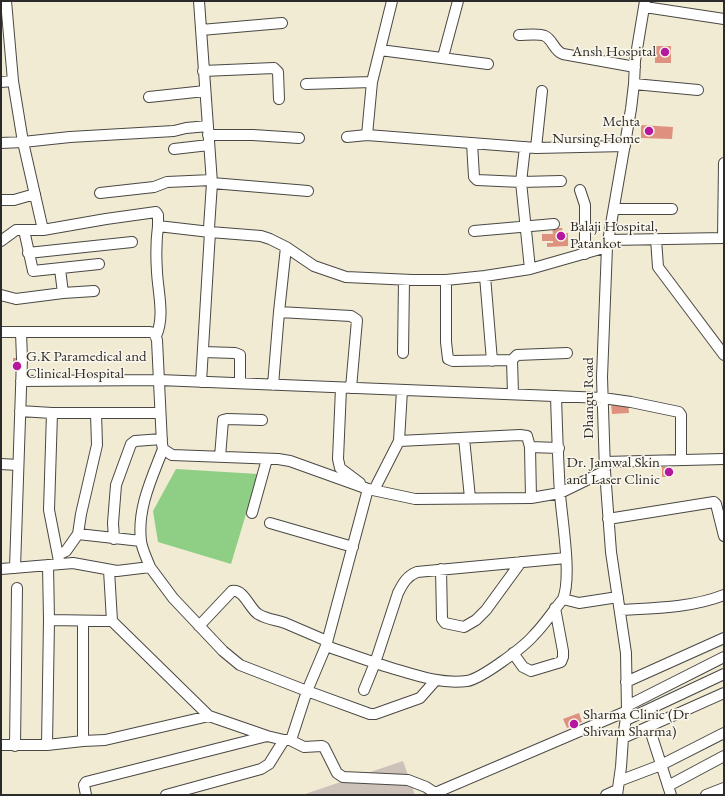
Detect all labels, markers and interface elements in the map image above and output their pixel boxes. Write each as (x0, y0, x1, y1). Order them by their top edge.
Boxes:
place label: Ansh Hospital (572, 43, 656, 61)
marker: Ansh Hospital (659, 46, 671, 58)
place label: Mehta Nursing Home (552, 113, 640, 148)
marker: Mehta Nursing Home (643, 125, 655, 137)
place label: Balaji Hospital, Patankot (570, 218, 658, 253)
marker: Balaji Hospital, Patankot (555, 230, 567, 242)
place label: G.K Paramedical and Clinical Hospital (26, 348, 147, 383)
street label: Dhangu Road (580, 357, 598, 439)
marker: G.K Paramedical and Clinical Hospital (11, 360, 23, 372)
place label: Dr. Jamwal Skin and Laser Clinic (566, 454, 660, 489)
marker: Dr. Jamwal Skin and Laser Clinic (663, 466, 675, 478)
place label: Sharma Clinic (Dr Shivam Sharma) (583, 706, 689, 741)
marker: Sharma Clinic (Dr Shivam Sharma) (568, 718, 580, 730)

